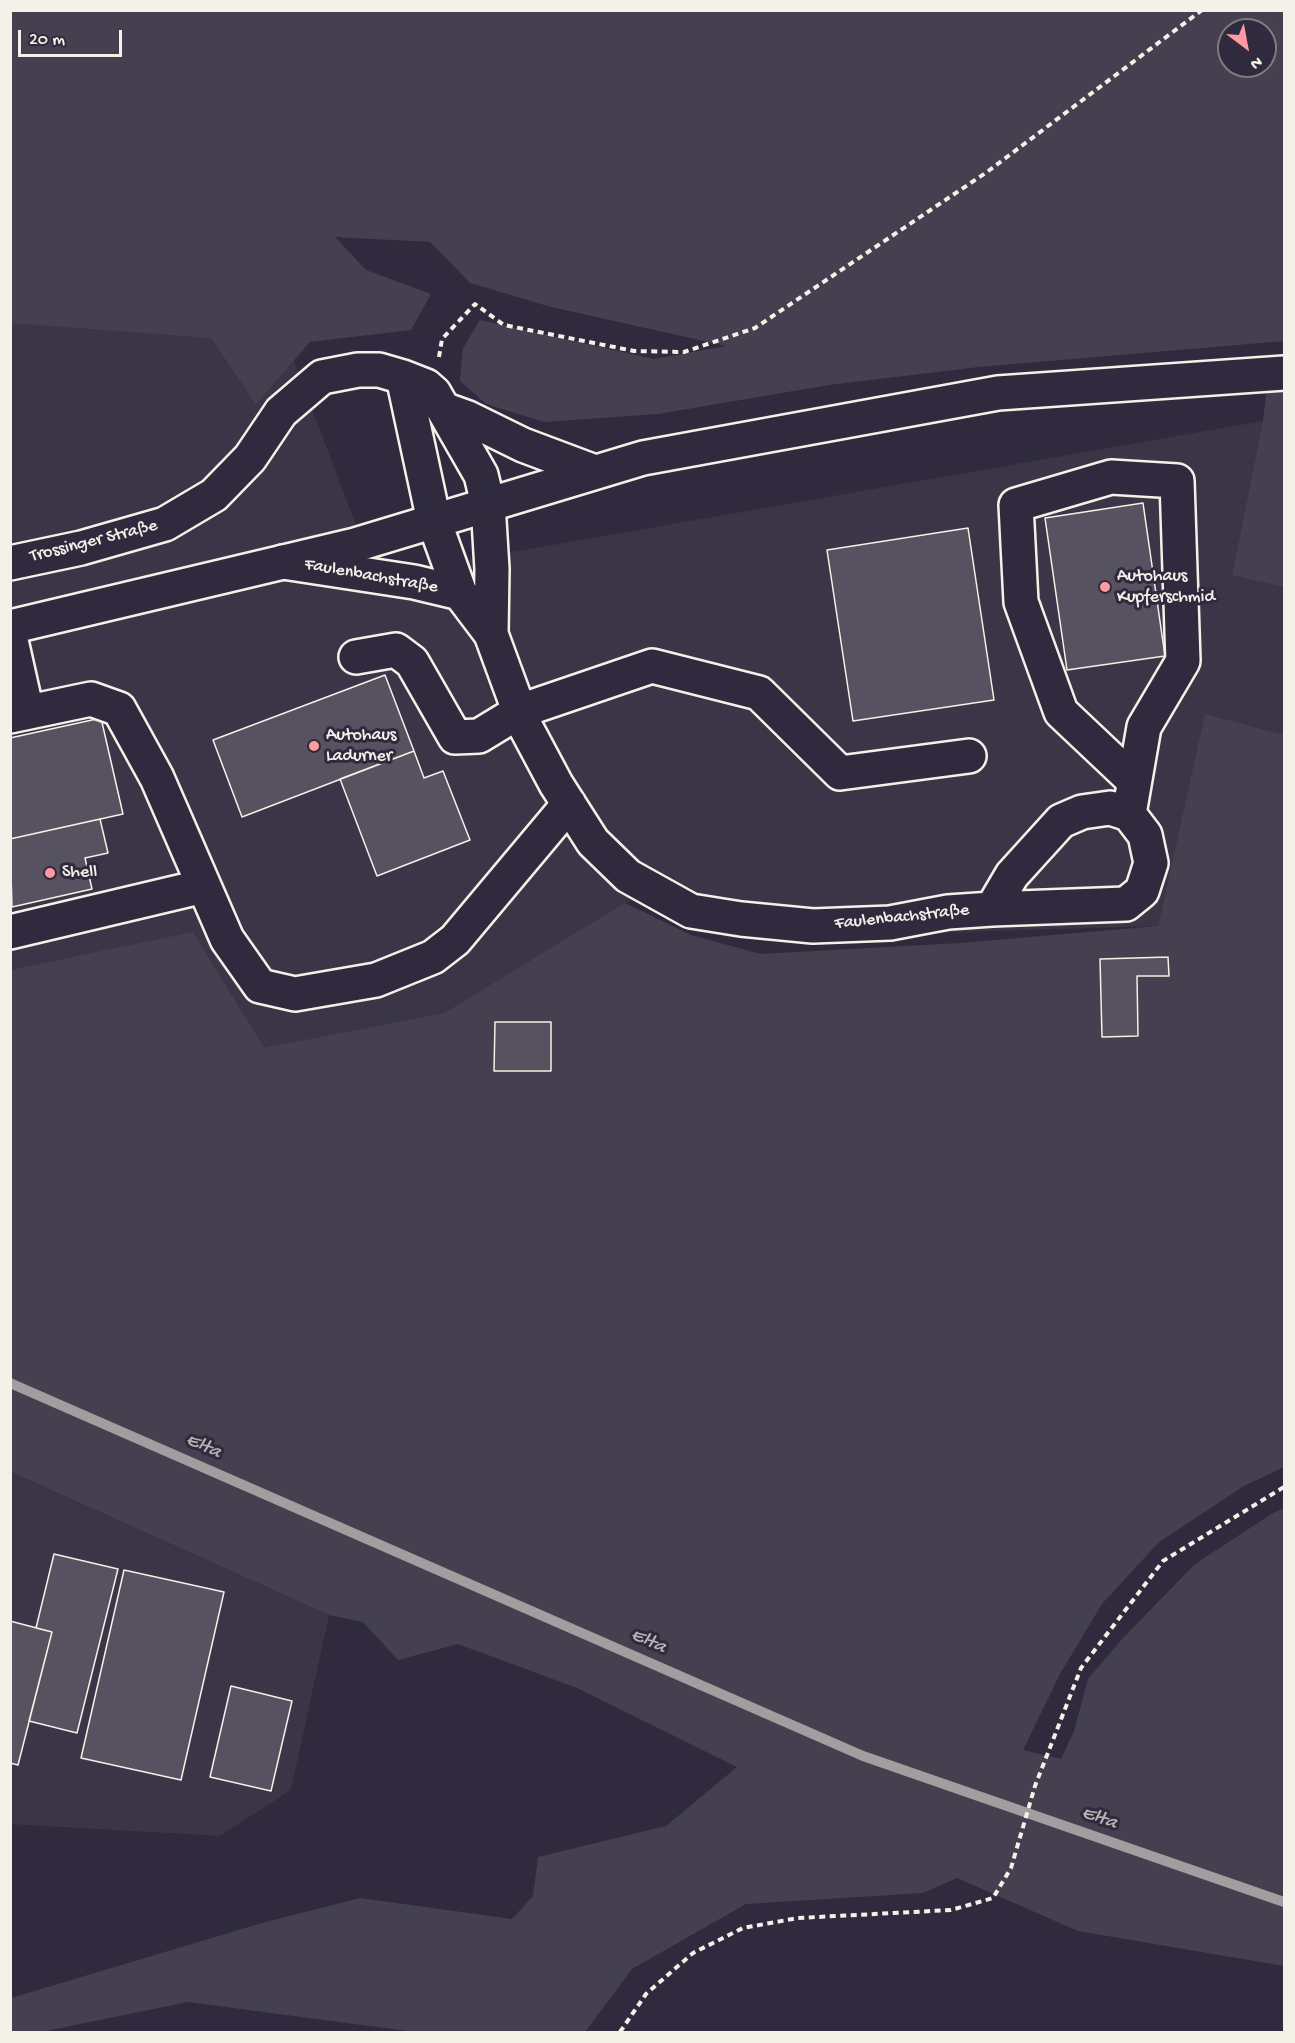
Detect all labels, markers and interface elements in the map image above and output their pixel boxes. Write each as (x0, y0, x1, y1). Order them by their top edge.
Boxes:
scale bar (21, 18, 124, 56)
north arrow (1217, 18, 1277, 78)
text: 20 m (29, 30, 65, 51)
text: N (1246, 51, 1265, 73)
street label: Trossinger Straße (28, 516, 160, 568)
street label: Faulenbachstraße (302, 555, 440, 599)
place label: Autohaus Kupferschmid (1117, 566, 1215, 608)
marker: Autohaus Kupferschmid (1098, 580, 1112, 594)
place label: Autohaus Ladurner (326, 725, 396, 768)
marker: Autohaus Ladurner (307, 739, 321, 753)
place label: Shell (62, 862, 97, 884)
marker: Shell (43, 866, 57, 880)
street label: Faulenbachstraße (834, 900, 970, 936)
water label: Elta (182, 1429, 224, 1465)
water label: Elta (627, 1624, 669, 1660)
water label: Elta (1078, 1802, 1120, 1836)

